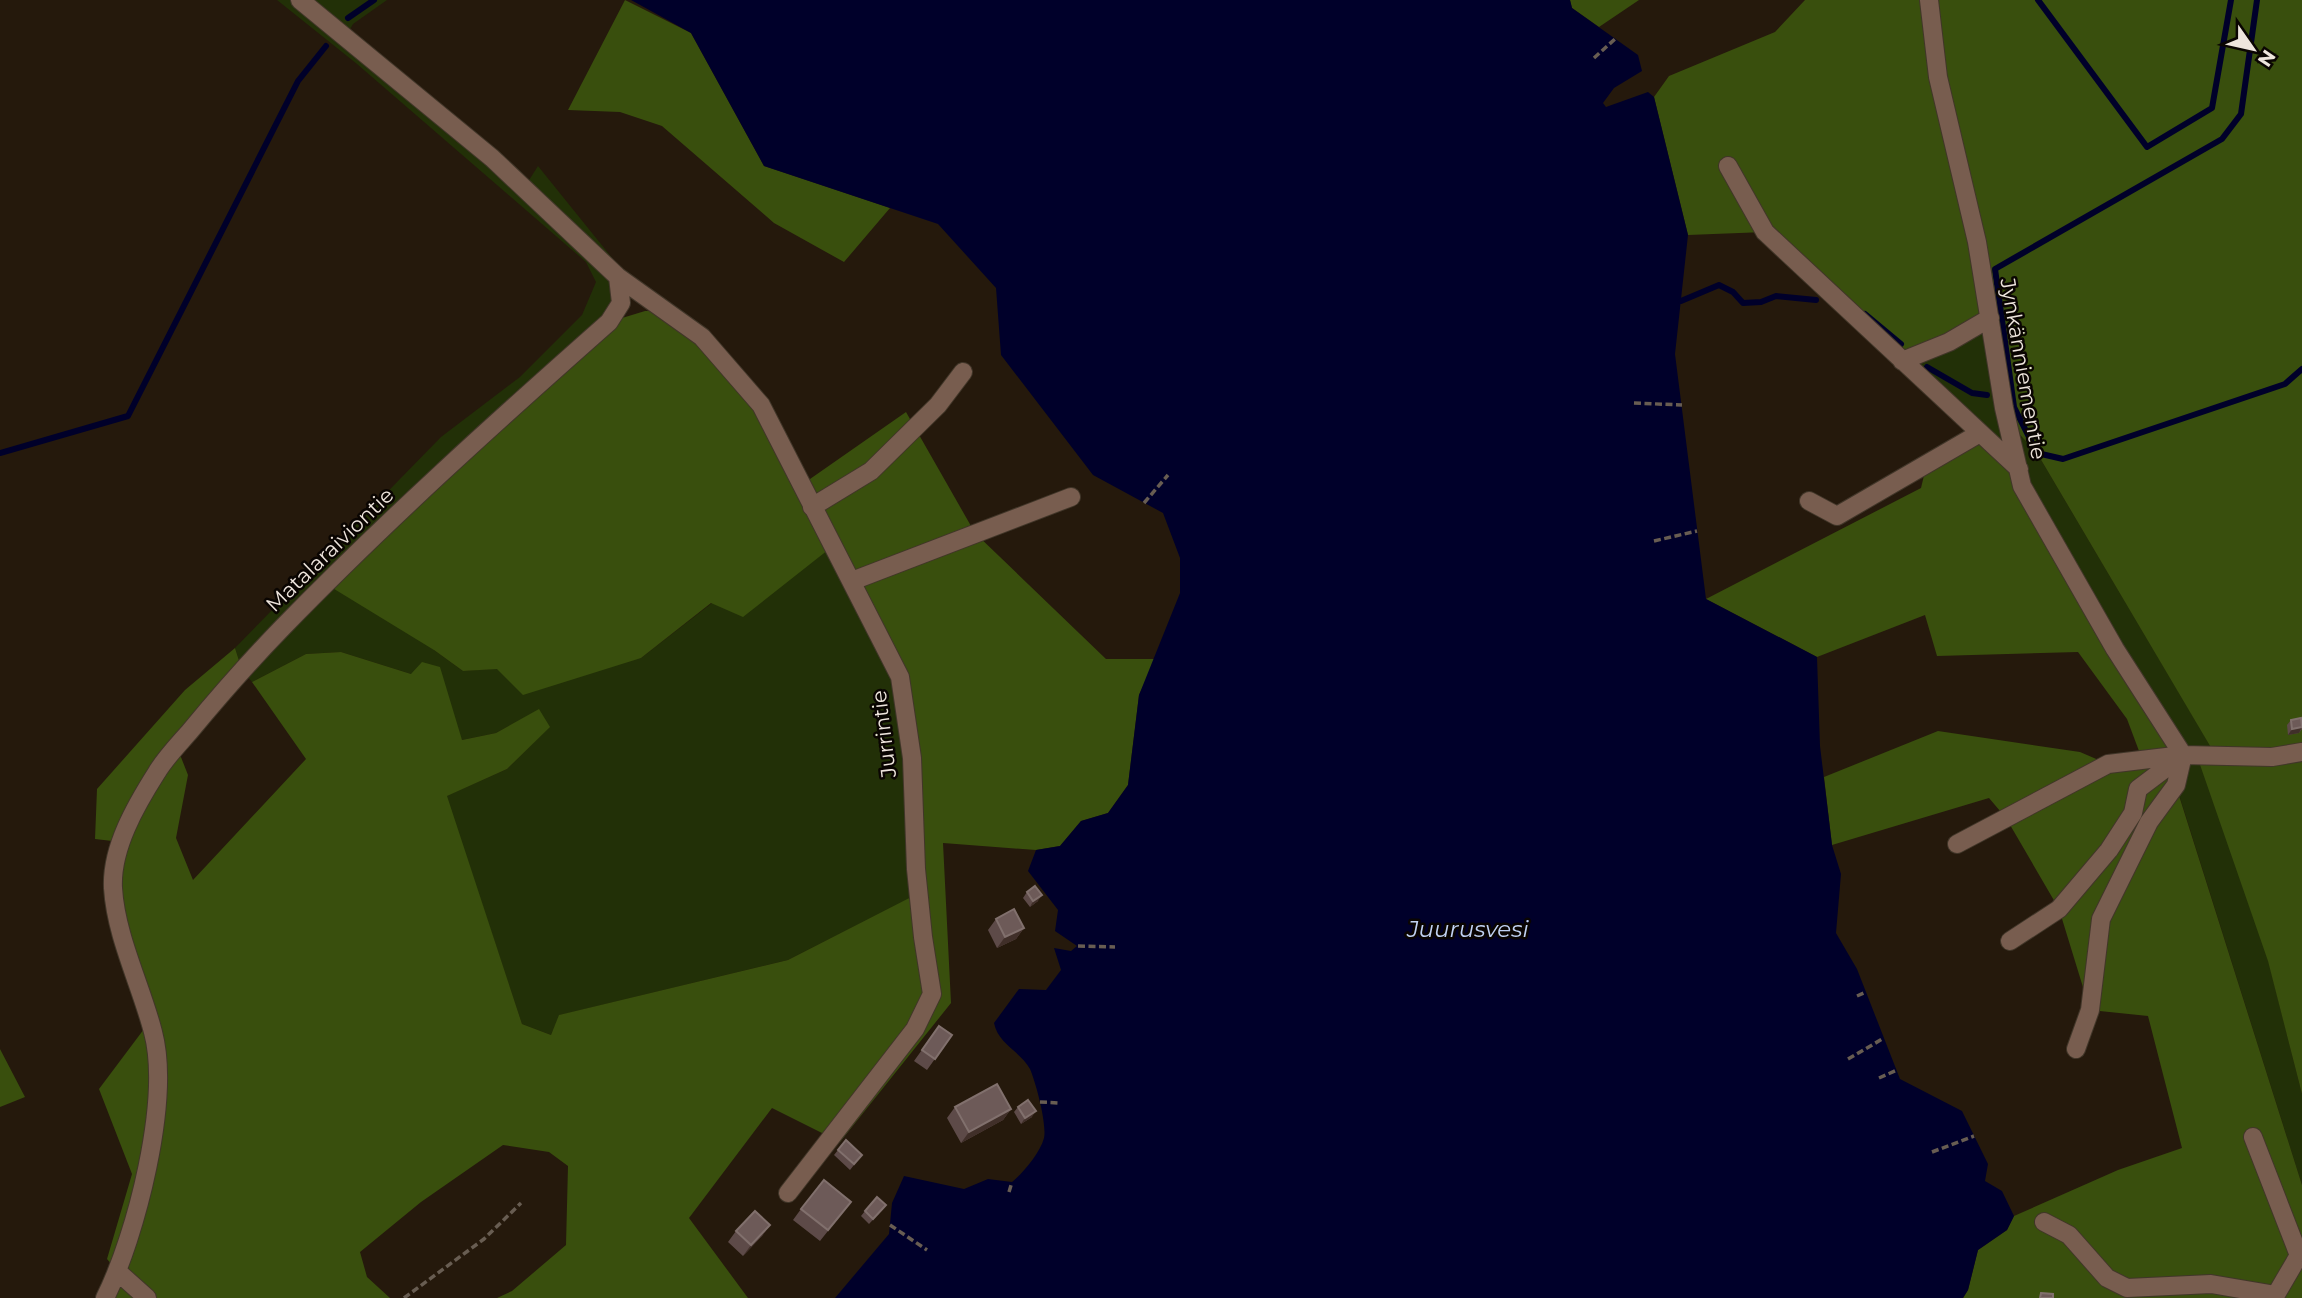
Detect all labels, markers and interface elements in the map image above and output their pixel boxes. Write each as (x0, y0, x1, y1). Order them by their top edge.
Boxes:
north arrow (2218, 14, 2288, 84)
text: N (2253, 45, 2281, 71)
street label: Jynkänniementie (1995, 275, 2052, 461)
street label: Matalaraiviontie (261, 482, 399, 617)
street label: Jurrintie (866, 689, 901, 780)
water label: Juurusvesi (1406, 915, 1529, 943)

